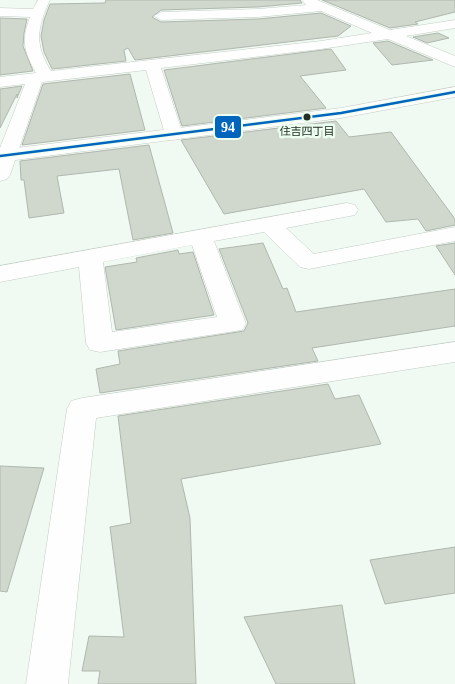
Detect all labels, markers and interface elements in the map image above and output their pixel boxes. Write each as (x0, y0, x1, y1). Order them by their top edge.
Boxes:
marker: 住吉四丁目 (302, 112, 312, 122)
line badge: 94 (214, 115, 242, 139)
text: 94 (221, 120, 235, 135)
place label: 住吉四丁目 (280, 125, 335, 137)

